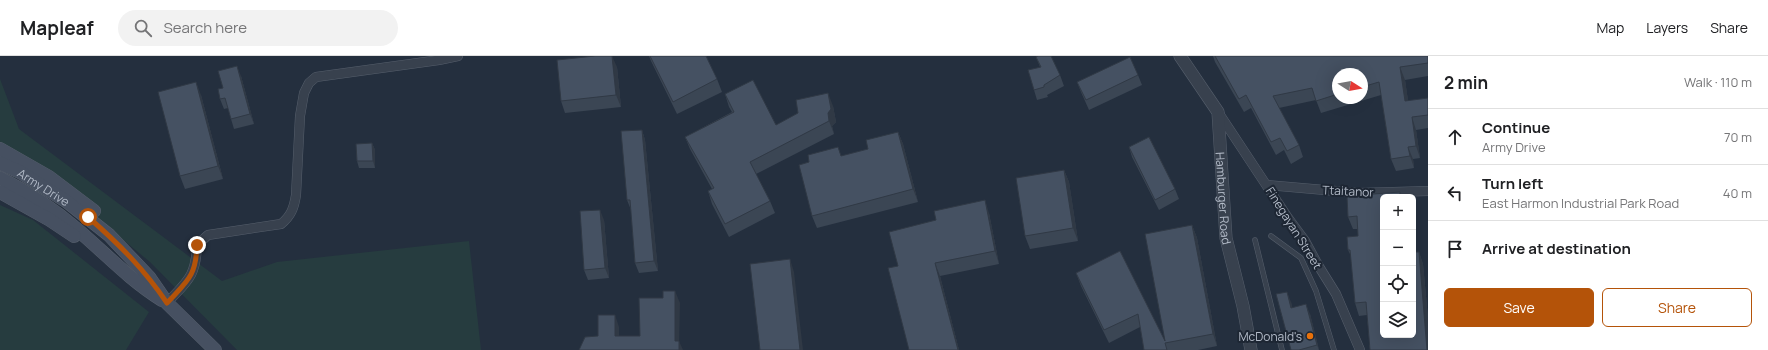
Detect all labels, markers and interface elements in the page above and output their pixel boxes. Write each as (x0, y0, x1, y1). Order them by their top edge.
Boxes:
search box (118, 10, 398, 46)
text: Mapleaf (20, 15, 94, 41)
icon: search (132, 17, 154, 39)
text: Search here (164, 17, 247, 38)
text: Map (1596, 18, 1624, 37)
text: Layers (1646, 18, 1688, 37)
text: Share (1710, 18, 1748, 37)
north arrow (1332, 68, 1368, 104)
text: 2 min (1444, 71, 1488, 94)
text: Walk · 110 m (1684, 73, 1752, 91)
text: Continue (1482, 117, 1550, 138)
icon: ahead (1444, 126, 1466, 148)
text: 70 m (1724, 128, 1752, 146)
text: Army Drive (1482, 138, 1546, 156)
street label: Hamburger Road (1212, 151, 1236, 246)
street label: Army Drive (14, 164, 73, 210)
text: Turn left (1482, 173, 1544, 194)
street label: Ttaitanor (1322, 181, 1375, 201)
icon: left (1444, 182, 1466, 204)
street label: Finegayan Street (1262, 184, 1326, 272)
text: 40 m (1723, 184, 1752, 202)
map controls (1380, 194, 1416, 338)
button: + (1380, 194, 1416, 230)
text: East Harmon Industrial Park Road (1482, 194, 1679, 212)
route start (79, 208, 97, 226)
button: − (1380, 230, 1416, 266)
route end (188, 236, 206, 254)
icon: arrive (1444, 238, 1466, 260)
text: Arrive at destination (1482, 238, 1631, 259)
button: locate (1380, 266, 1416, 302)
button: Save (1444, 288, 1594, 327)
button: Share (1602, 288, 1752, 327)
button: layers (1380, 302, 1416, 338)
place label: McDonald's (1239, 328, 1302, 345)
marker: McDonald's (1305, 331, 1315, 341)

